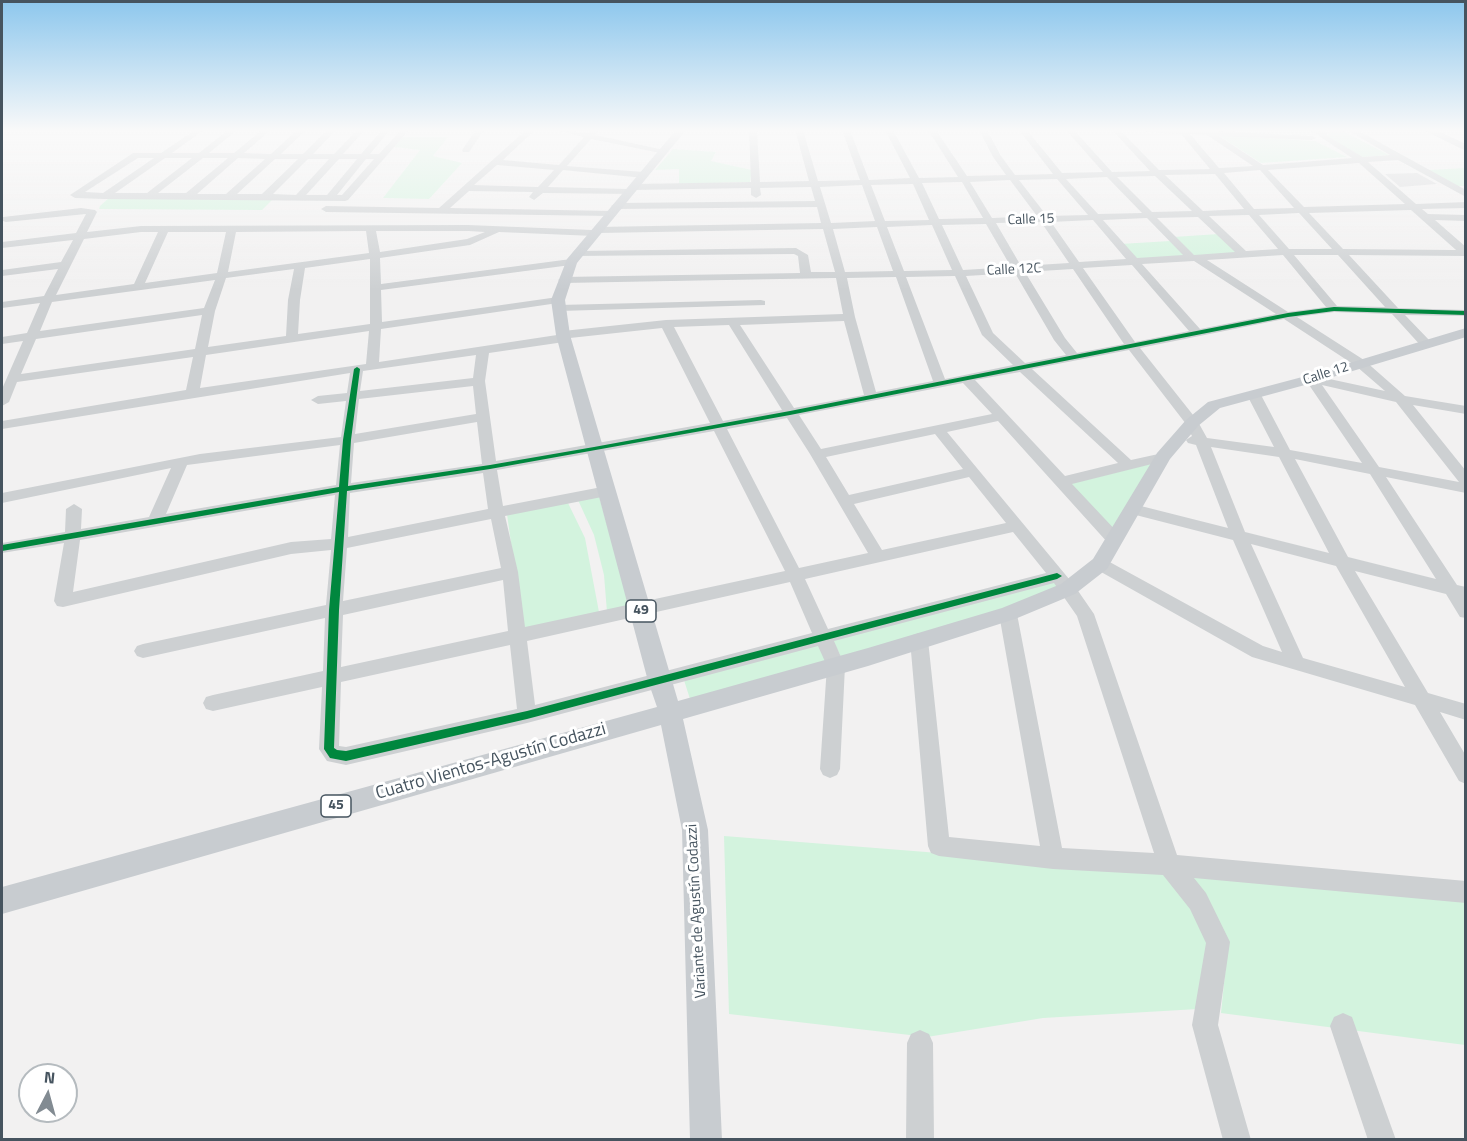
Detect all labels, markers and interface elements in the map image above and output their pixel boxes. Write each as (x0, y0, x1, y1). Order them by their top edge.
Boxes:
street label: Calle 15 (1007, 211, 1055, 229)
street label: Calle 12C (986, 260, 1042, 280)
street label: Calle 12 (1301, 359, 1351, 389)
road number: 49 (626, 600, 656, 622)
street label: Cuatro Vientos-Agustín Codazzi (373, 719, 609, 805)
road number: 45 (321, 795, 351, 817)
street label: Variante de Agustín Codazzi (683, 823, 711, 999)
north arrow (18, 1063, 78, 1123)
text: N (43, 1065, 56, 1090)

